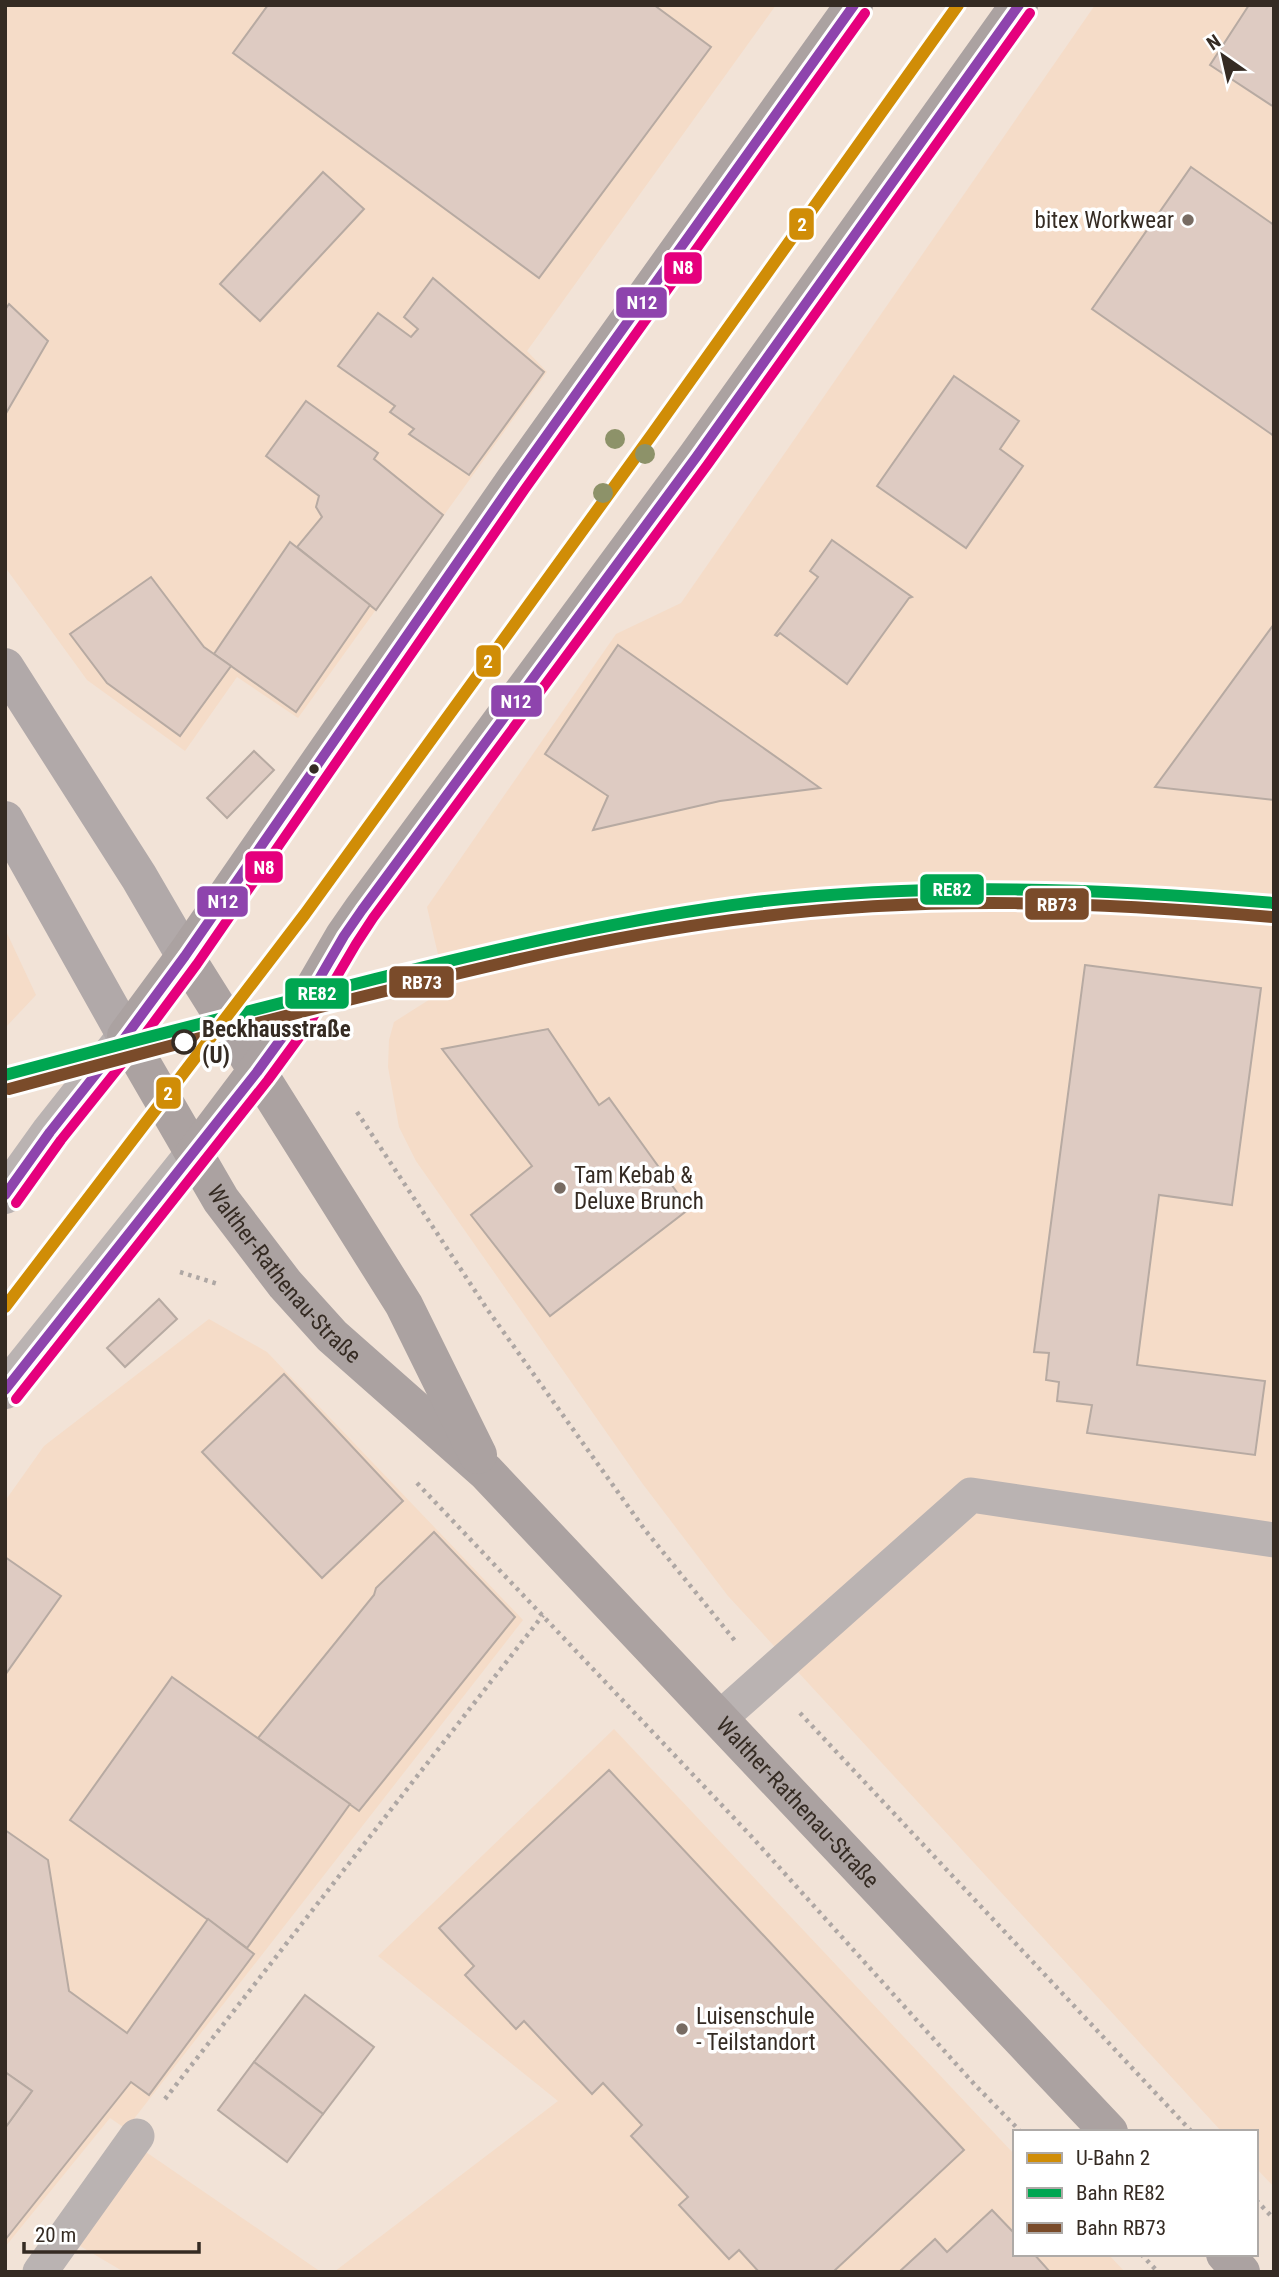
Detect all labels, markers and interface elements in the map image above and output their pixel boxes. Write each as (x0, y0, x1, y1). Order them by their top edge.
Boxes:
north arrow (1188, 21, 1258, 91)
text: N (1203, 30, 1225, 55)
line badge: 2 (788, 207, 815, 241)
place label: bitex Workwear (1035, 207, 1174, 234)
marker: bitex Workwear (1180, 212, 1196, 228)
text: 2 (797, 213, 807, 236)
line badge: N8 (663, 251, 703, 285)
text: N8 (672, 256, 694, 279)
line badge: N12 (615, 286, 668, 319)
text: N12 (627, 291, 657, 314)
line badge: 2 (475, 644, 502, 678)
text: 2 (483, 650, 493, 673)
line badge: N12 (490, 684, 543, 718)
text: N12 (501, 690, 531, 713)
unlabelled marker (307, 762, 321, 776)
line badge: N8 (244, 850, 284, 884)
text: N8 (253, 856, 275, 879)
line badge: RE82 (919, 873, 985, 906)
text: RE82 (932, 878, 972, 901)
line badge: N12 (196, 885, 249, 918)
line badge: RB73 (1024, 887, 1090, 921)
text: N12 (208, 890, 238, 913)
text: RB73 (1037, 893, 1077, 916)
line badge: RB73 (388, 965, 455, 999)
text: RB73 (402, 971, 442, 994)
line badge: RE82 (284, 977, 350, 1010)
text: RE82 (297, 982, 337, 1005)
place label: Beckhausstraße (U) (202, 1016, 351, 1069)
marker: Beckhausstraße (U) (172, 1030, 196, 1054)
line badge: 2 (155, 1076, 182, 1110)
text: 2 (163, 1082, 173, 1105)
place label: Tam Kebab & Deluxe Brunch (574, 1162, 704, 1215)
street label: Walther-Rathenau-Straße (201, 1180, 366, 1369)
marker: Tam Kebab & Deluxe Brunch (552, 1180, 568, 1196)
street label: Walther-Rathenau-Straße (710, 1712, 884, 1894)
place label: Luisenschule - Teilstandort (696, 2003, 816, 2056)
marker: Luisenschule - Teilstandort (674, 2021, 690, 2037)
legend (1013, 2130, 1258, 2256)
text: U-Bahn 2 (1076, 2146, 1150, 2170)
text: Bahn RE82 (1076, 2181, 1165, 2205)
scale bar (24, 2210, 200, 2254)
text: Bahn RB73 (1076, 2216, 1166, 2240)
text: 20 m (35, 2223, 76, 2247)

